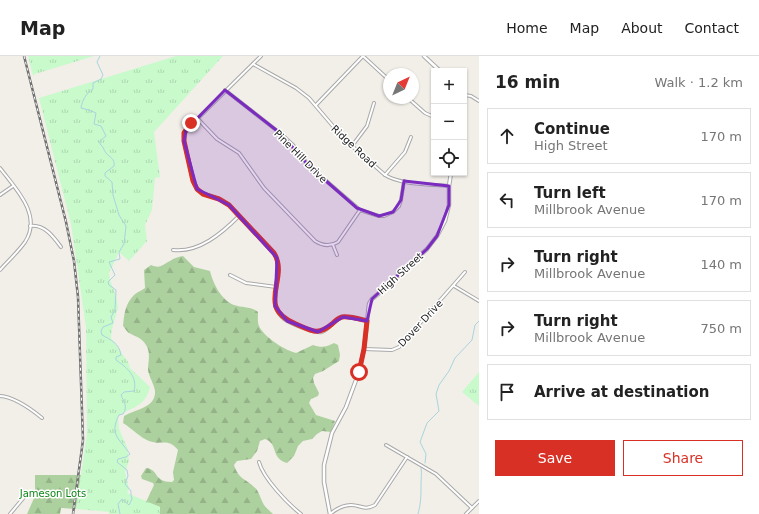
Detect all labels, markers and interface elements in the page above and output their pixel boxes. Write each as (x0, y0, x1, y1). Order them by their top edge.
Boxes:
text: Map (20, 17, 65, 39)
text: Home (506, 20, 548, 36)
text: Map (570, 20, 599, 36)
text: About (621, 20, 663, 36)
text: Contact (685, 20, 739, 36)
north arrow (383, 68, 419, 104)
map controls (431, 68, 467, 176)
button: + (431, 68, 467, 104)
text: 16 min (495, 72, 560, 92)
text: Walk · 1.2 km (654, 75, 743, 90)
button: − (431, 104, 467, 140)
route end (182, 114, 200, 132)
text: Continue (534, 120, 610, 138)
street label: Ridge Road (329, 123, 378, 170)
icon: ahead (496, 125, 518, 147)
street label: Pine Hill Drive (272, 128, 329, 185)
text: 170 m (700, 129, 742, 144)
text: High Street (534, 138, 608, 153)
button: locate (431, 140, 467, 176)
text: Turn left (534, 184, 606, 202)
icon: left (496, 189, 518, 211)
text: 170 m (700, 193, 742, 208)
text: Millbrook Avenue (534, 202, 645, 217)
text: Turn right (534, 248, 618, 266)
street label: High Street (376, 250, 425, 296)
icon: right (496, 253, 518, 275)
text: 140 m (700, 257, 742, 272)
text: Millbrook Avenue (534, 266, 645, 281)
street label: Dover Drive (396, 298, 445, 349)
text: Turn right (534, 312, 618, 330)
icon: right (496, 317, 518, 339)
text: 750 m (700, 321, 742, 336)
text: Millbrook Avenue (534, 330, 645, 345)
route start (350, 363, 368, 381)
icon: arrive (496, 381, 518, 403)
text: Arrive at destination (534, 383, 709, 401)
button: Save (495, 440, 615, 476)
button: Share (623, 440, 743, 476)
park label: Jameson Lots (19, 488, 86, 499)

